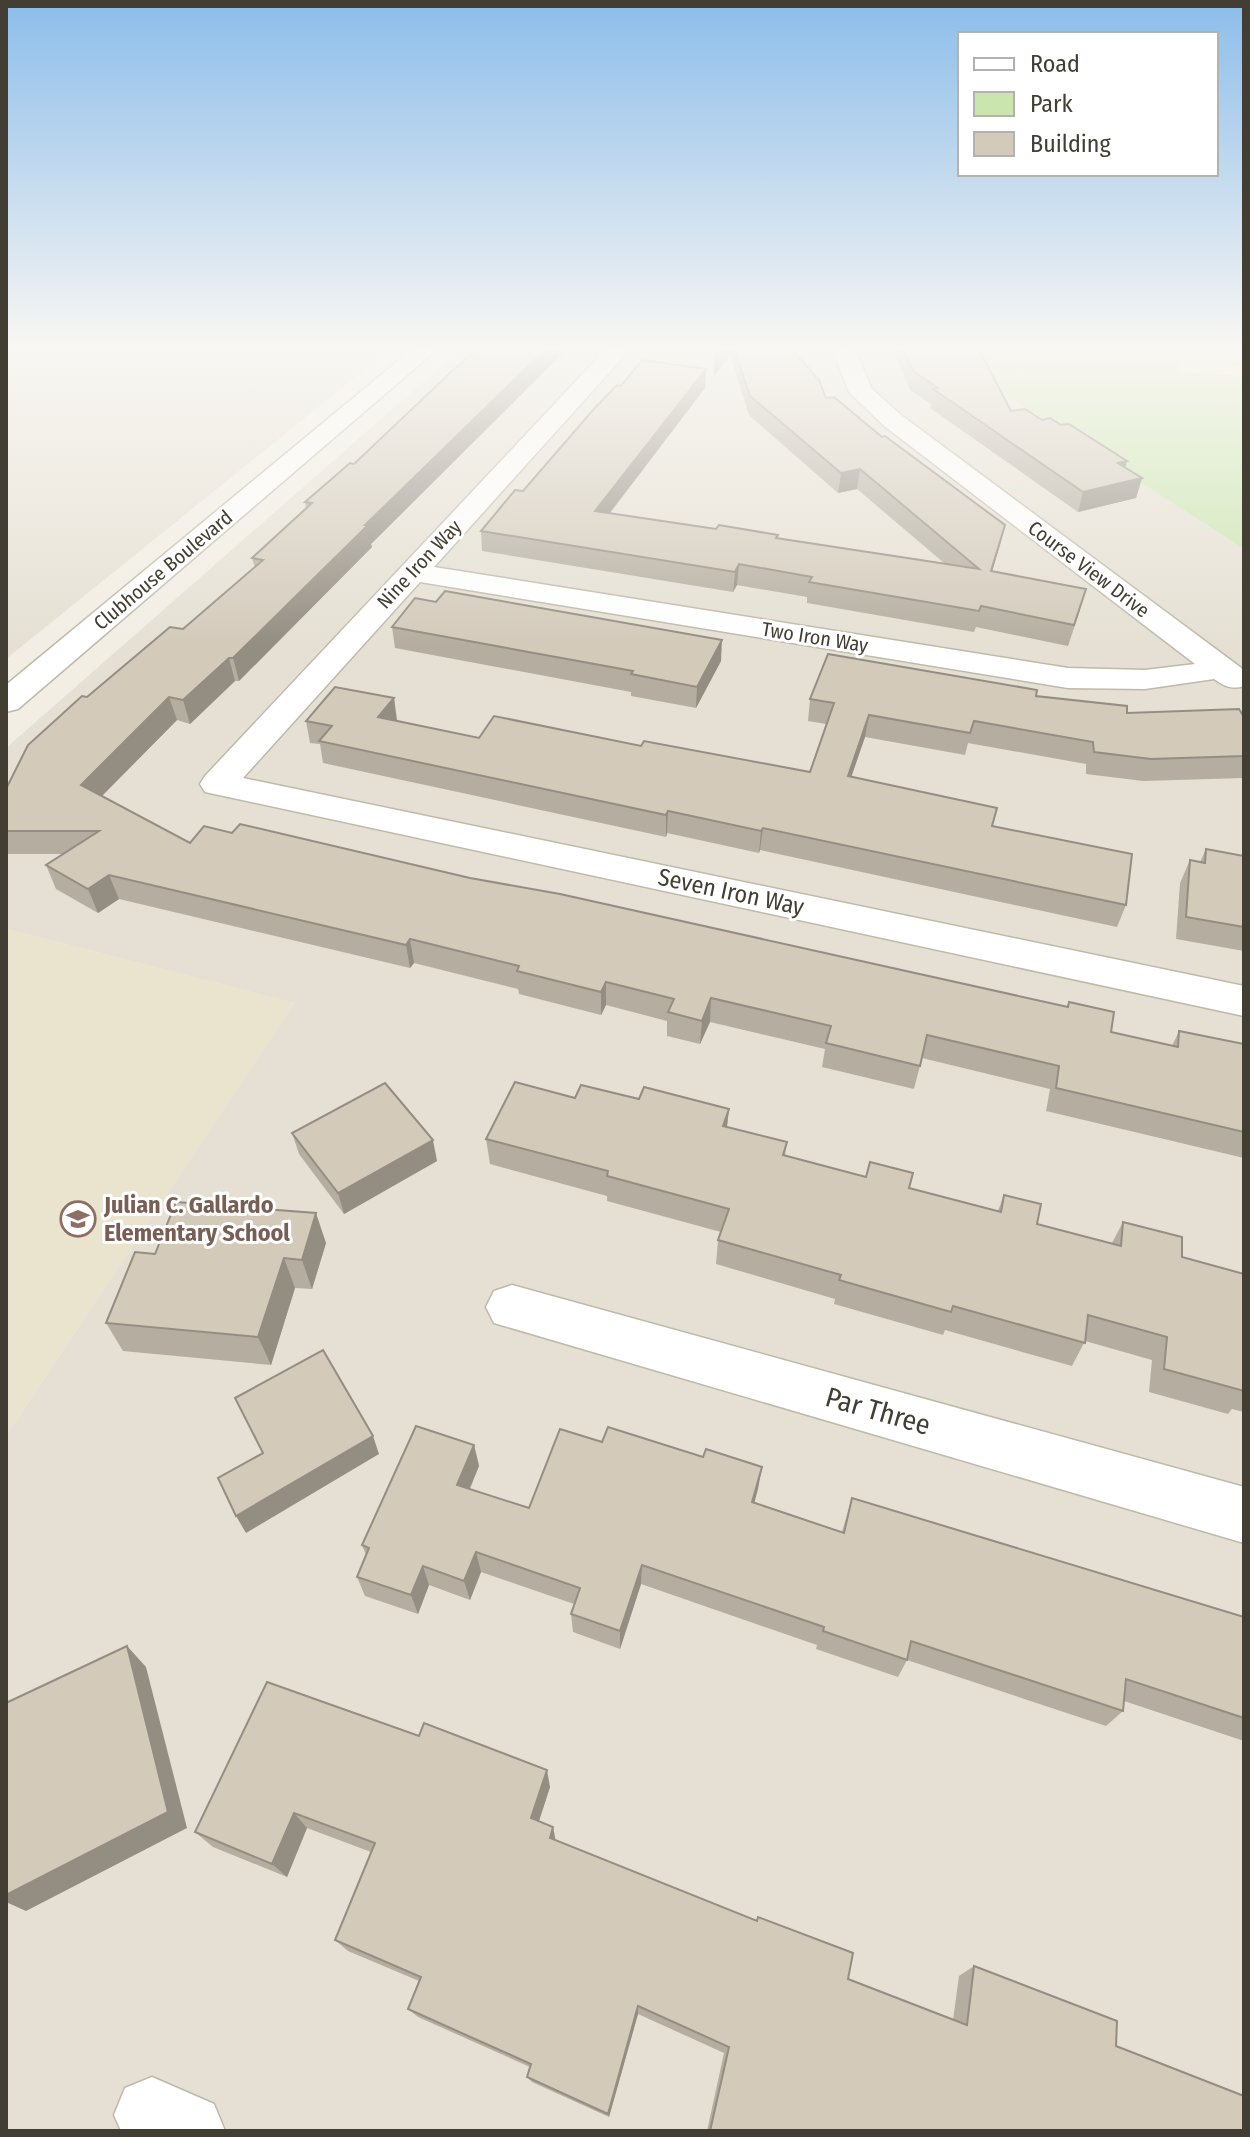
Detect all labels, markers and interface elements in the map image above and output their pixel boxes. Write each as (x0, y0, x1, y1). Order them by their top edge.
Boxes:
legend (958, 32, 1218, 176)
text: Road (1030, 50, 1080, 78)
text: Park (1030, 90, 1073, 118)
text: Building (1030, 130, 1112, 158)
street label: Clubhouse Boulevard (89, 505, 237, 635)
street label: Nine Iron Way (372, 515, 466, 613)
street label: Course View Drive (1024, 516, 1154, 622)
street label: Two Iron Way (760, 617, 870, 657)
street label: Seven Iron Way (655, 863, 807, 921)
place label: Julian C. Gallardo Elementary School (103, 1191, 290, 1247)
school or university icon: Julian C. Gallardo Elementary School (59, 1200, 97, 1238)
street label: Par Three (822, 1380, 934, 1442)

